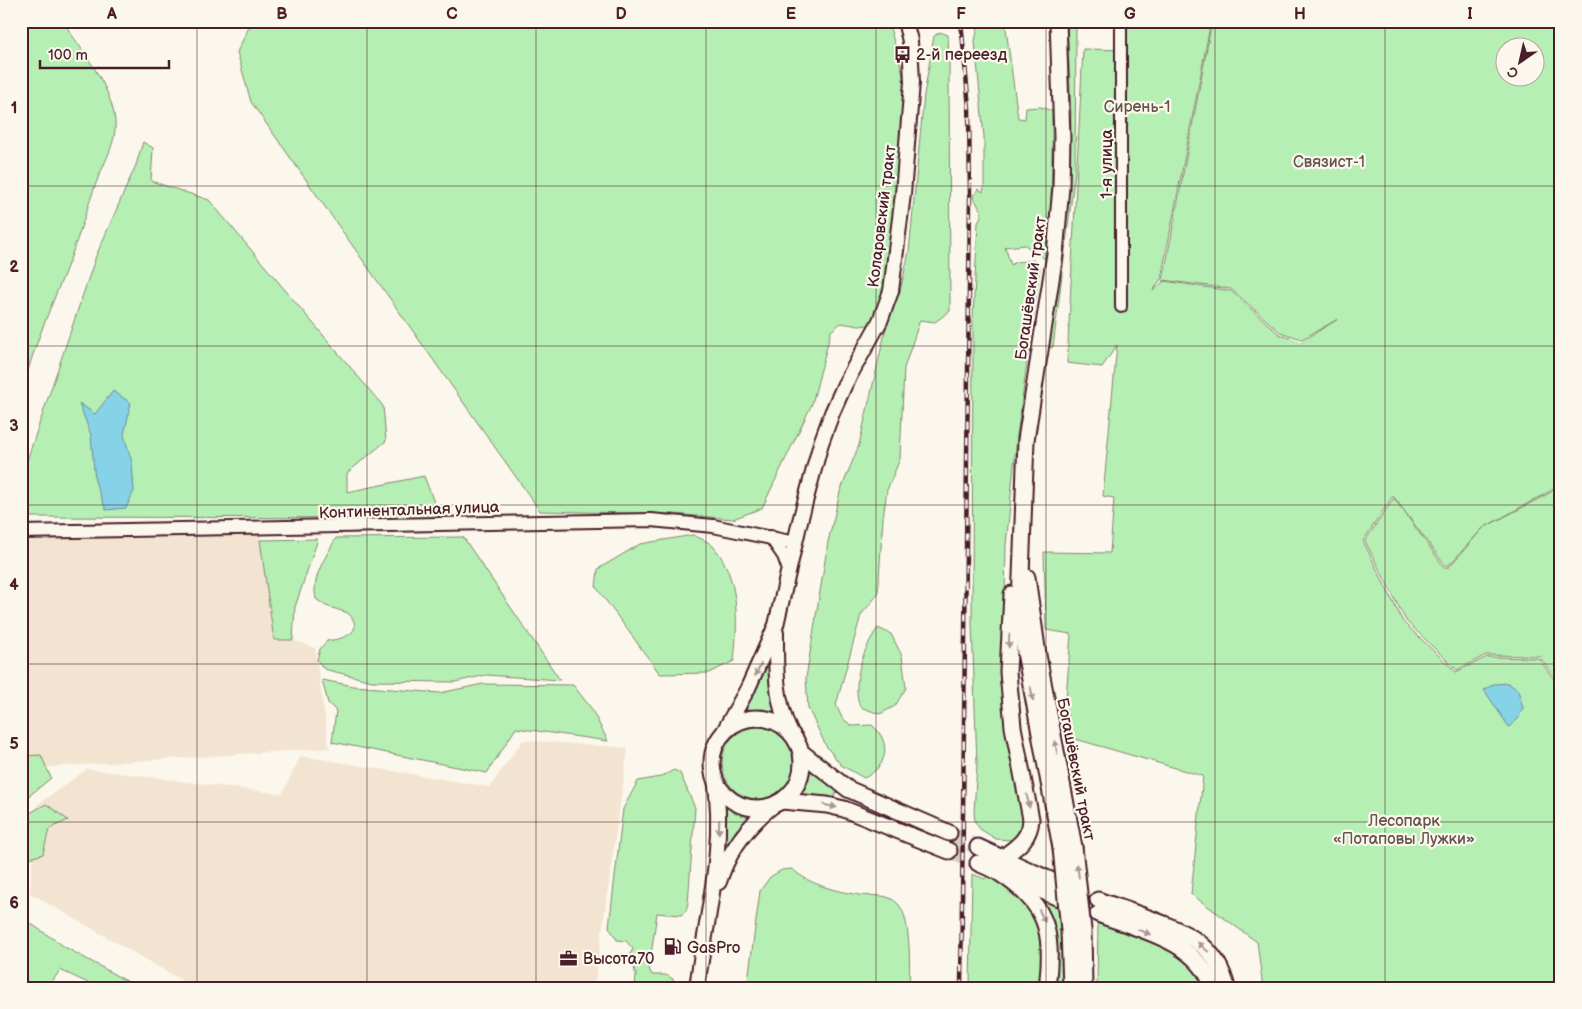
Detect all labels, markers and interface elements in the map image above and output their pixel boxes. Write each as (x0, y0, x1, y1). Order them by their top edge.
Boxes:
text: A (106, 5, 117, 24)
text: B (276, 5, 288, 24)
text: C (446, 5, 458, 24)
text: D (615, 5, 627, 24)
text: E (786, 5, 796, 24)
text: F (956, 5, 966, 24)
text: G (1124, 5, 1136, 24)
text: H (1294, 5, 1306, 24)
text: I (1467, 5, 1473, 24)
scale bar (40, 38, 169, 70)
north arrow (1494, 38, 1544, 88)
bus stop icon: 2-й переезд (892, 44, 912, 64)
text: 100 m (48, 46, 88, 65)
place label: 2-й переезд (916, 46, 1007, 65)
text: С (1504, 62, 1522, 82)
park label: Сирень-1 (1104, 98, 1170, 117)
text: 1 (11, 99, 17, 118)
street label: 1-я улица (1098, 129, 1117, 199)
street label: Коларовский тракт (864, 143, 901, 289)
park label: Связист-1 (1293, 153, 1365, 172)
street label: Богашёвский тракт (1012, 215, 1051, 361)
text: 2 (9, 258, 19, 277)
text: 3 (9, 417, 19, 436)
street label: Континентальная улица (318, 498, 500, 523)
text: 4 (9, 576, 19, 595)
one-way arrow (1004, 633, 1012, 649)
one-way arrow (753, 663, 761, 677)
one-way arrow (1029, 686, 1037, 702)
street label: Богашёвский тракт (1052, 696, 1099, 843)
text: 5 (9, 735, 19, 754)
one-way arrow (1051, 739, 1059, 755)
one-way arrow (1024, 794, 1032, 809)
one-way arrow (823, 802, 838, 810)
park label: Лесопарк «Потаповы Лужки» (1333, 812, 1475, 849)
one-way arrow (715, 819, 723, 835)
one-way arrow (1073, 862, 1081, 878)
text: 6 (9, 894, 19, 913)
one-way arrow (1038, 909, 1046, 924)
one-way arrow (1137, 928, 1151, 936)
fuel station icon: GasPro (663, 937, 683, 957)
place label: GasPro (687, 939, 741, 958)
one-way arrow (1198, 941, 1210, 953)
office icon: Высота70 (559, 948, 579, 968)
place label: Высота70 (583, 950, 654, 969)

